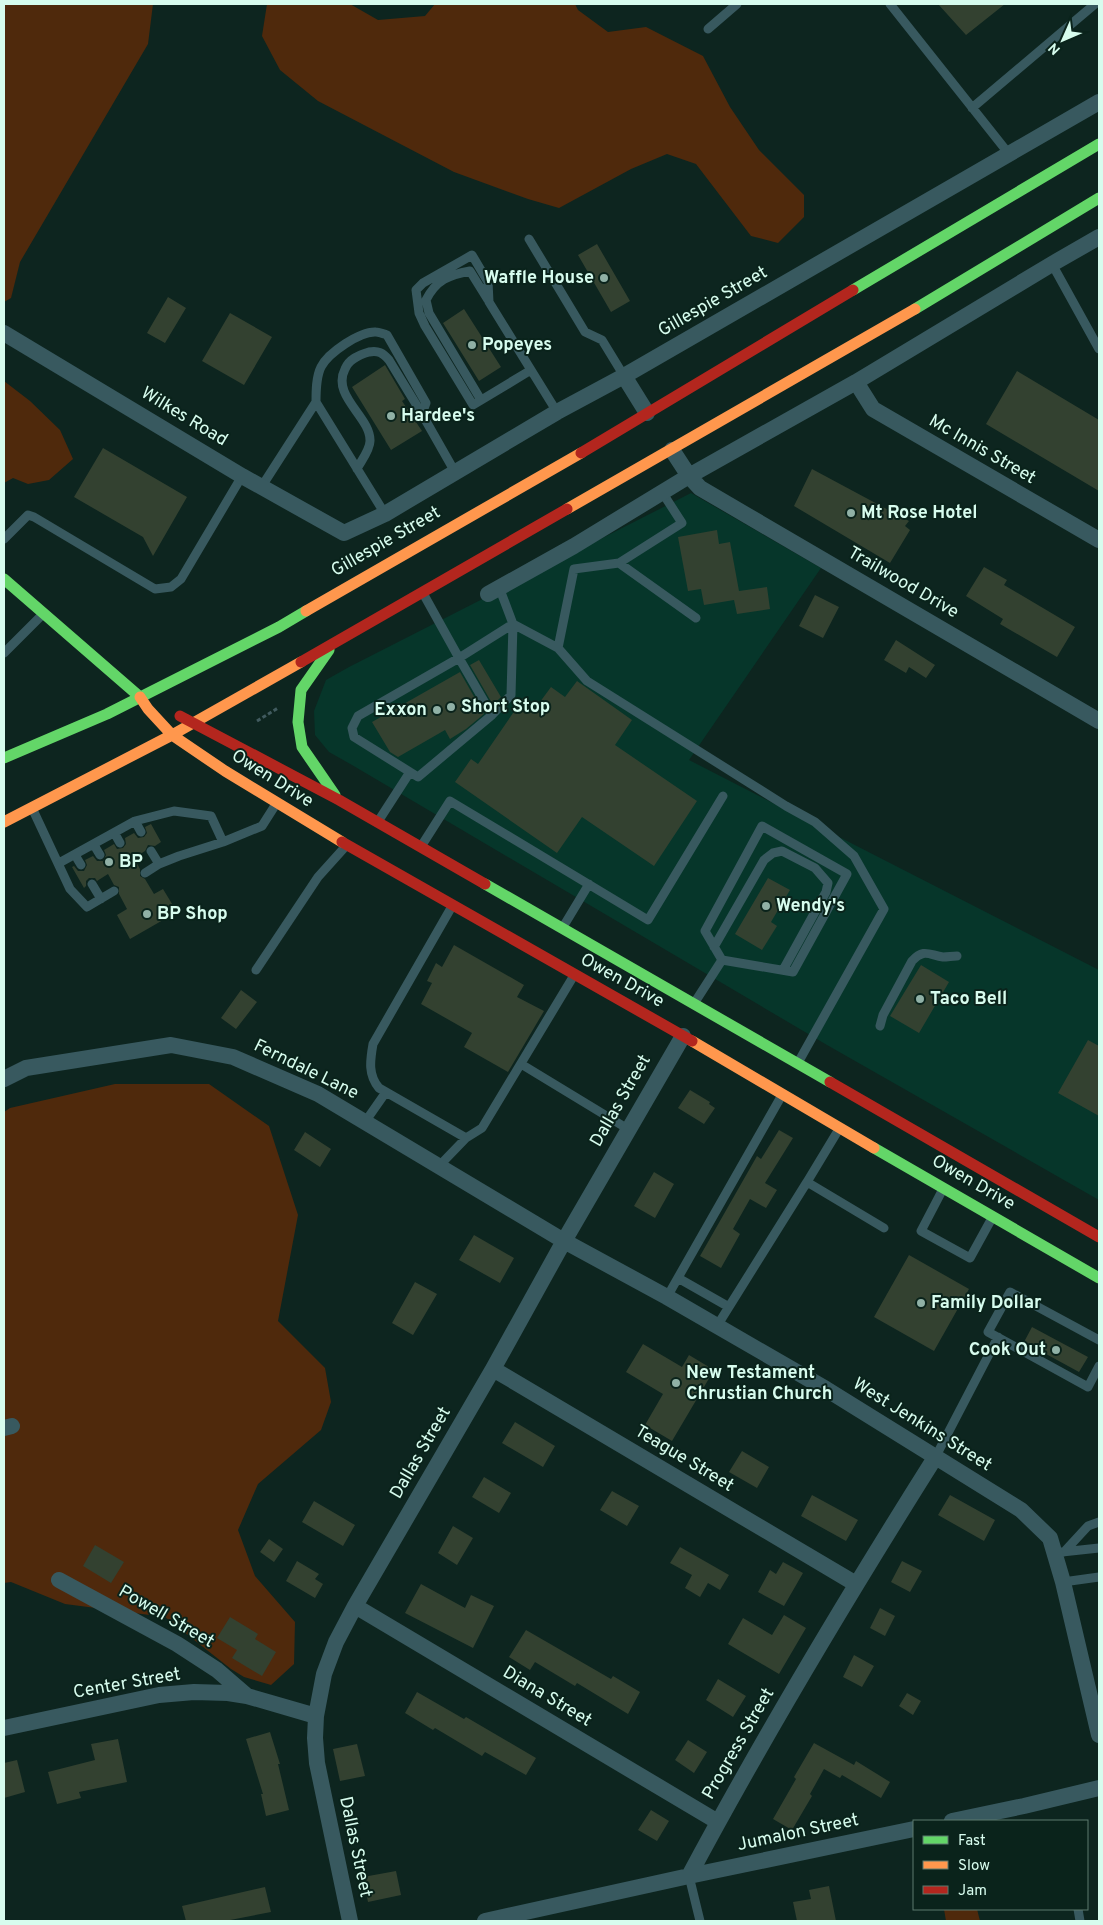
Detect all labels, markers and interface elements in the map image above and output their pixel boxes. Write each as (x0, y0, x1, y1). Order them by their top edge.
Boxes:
north arrow (1038, 15, 1088, 65)
text: N (1045, 39, 1064, 58)
street label: Gillespie Street (654, 261, 772, 343)
place label: Waffle House (484, 267, 594, 290)
marker: Waffle House (598, 272, 610, 284)
place label: Popeyes (482, 334, 552, 357)
marker: Popeyes (466, 339, 478, 351)
street label: Wilkes Road (136, 382, 232, 452)
place label: Hardee's (401, 405, 475, 428)
marker: Hardee's (385, 410, 397, 422)
street label: Mc Innis Street (924, 410, 1040, 490)
street label: Gillespie Street (327, 501, 445, 583)
place label: Mt Rose Hotel (861, 502, 977, 525)
marker: Mt Rose Hotel (845, 507, 857, 519)
street label: Trailwood Drive (843, 542, 963, 624)
place label: Short Stop (461, 696, 550, 719)
place label: Exxon (374, 699, 427, 722)
marker: Short Stop (445, 701, 457, 713)
marker: Exxon (431, 704, 443, 716)
street label: Owen Drive (227, 745, 317, 813)
place label: BP (119, 851, 143, 874)
marker: BP (103, 856, 115, 868)
place label: Wendy's (776, 895, 845, 918)
marker: Wendy's (760, 900, 772, 912)
place label: BP Shop (157, 903, 228, 926)
marker: BP Shop (141, 908, 153, 920)
street label: Owen Drive (576, 949, 668, 1013)
place label: Taco Bell (930, 988, 1007, 1011)
marker: Taco Bell (914, 993, 926, 1005)
street label: Ferndale Lane (250, 1035, 362, 1105)
street label: Dallas Street (585, 1051, 657, 1151)
street label: Owen Drive (927, 1150, 1019, 1216)
place label: Family Dollar (931, 1292, 1042, 1315)
marker: Family Dollar (915, 1297, 927, 1309)
place label: Cook Out (969, 1339, 1046, 1362)
marker: Cook Out (1050, 1344, 1062, 1356)
place label: New Testament Chrustian Church (686, 1362, 832, 1406)
street label: West Jenkins Street (848, 1373, 996, 1477)
marker: New Testament Chrustian Church (670, 1377, 682, 1389)
street label: Dallas Street (385, 1403, 457, 1503)
street label: Teague Street (630, 1420, 738, 1498)
street label: Powell Street (114, 1580, 218, 1654)
street label: Diana Street (498, 1661, 596, 1733)
street label: Center Street (71, 1663, 183, 1705)
street label: Progress Street (698, 1684, 780, 1804)
street label: Dallas Street (333, 1794, 377, 1900)
street label: Jumalon Street (735, 1809, 861, 1857)
legend (913, 1820, 1088, 1910)
text: Fast (958, 1832, 986, 1851)
text: Slow (958, 1857, 990, 1876)
text: Jam (958, 1882, 987, 1901)

